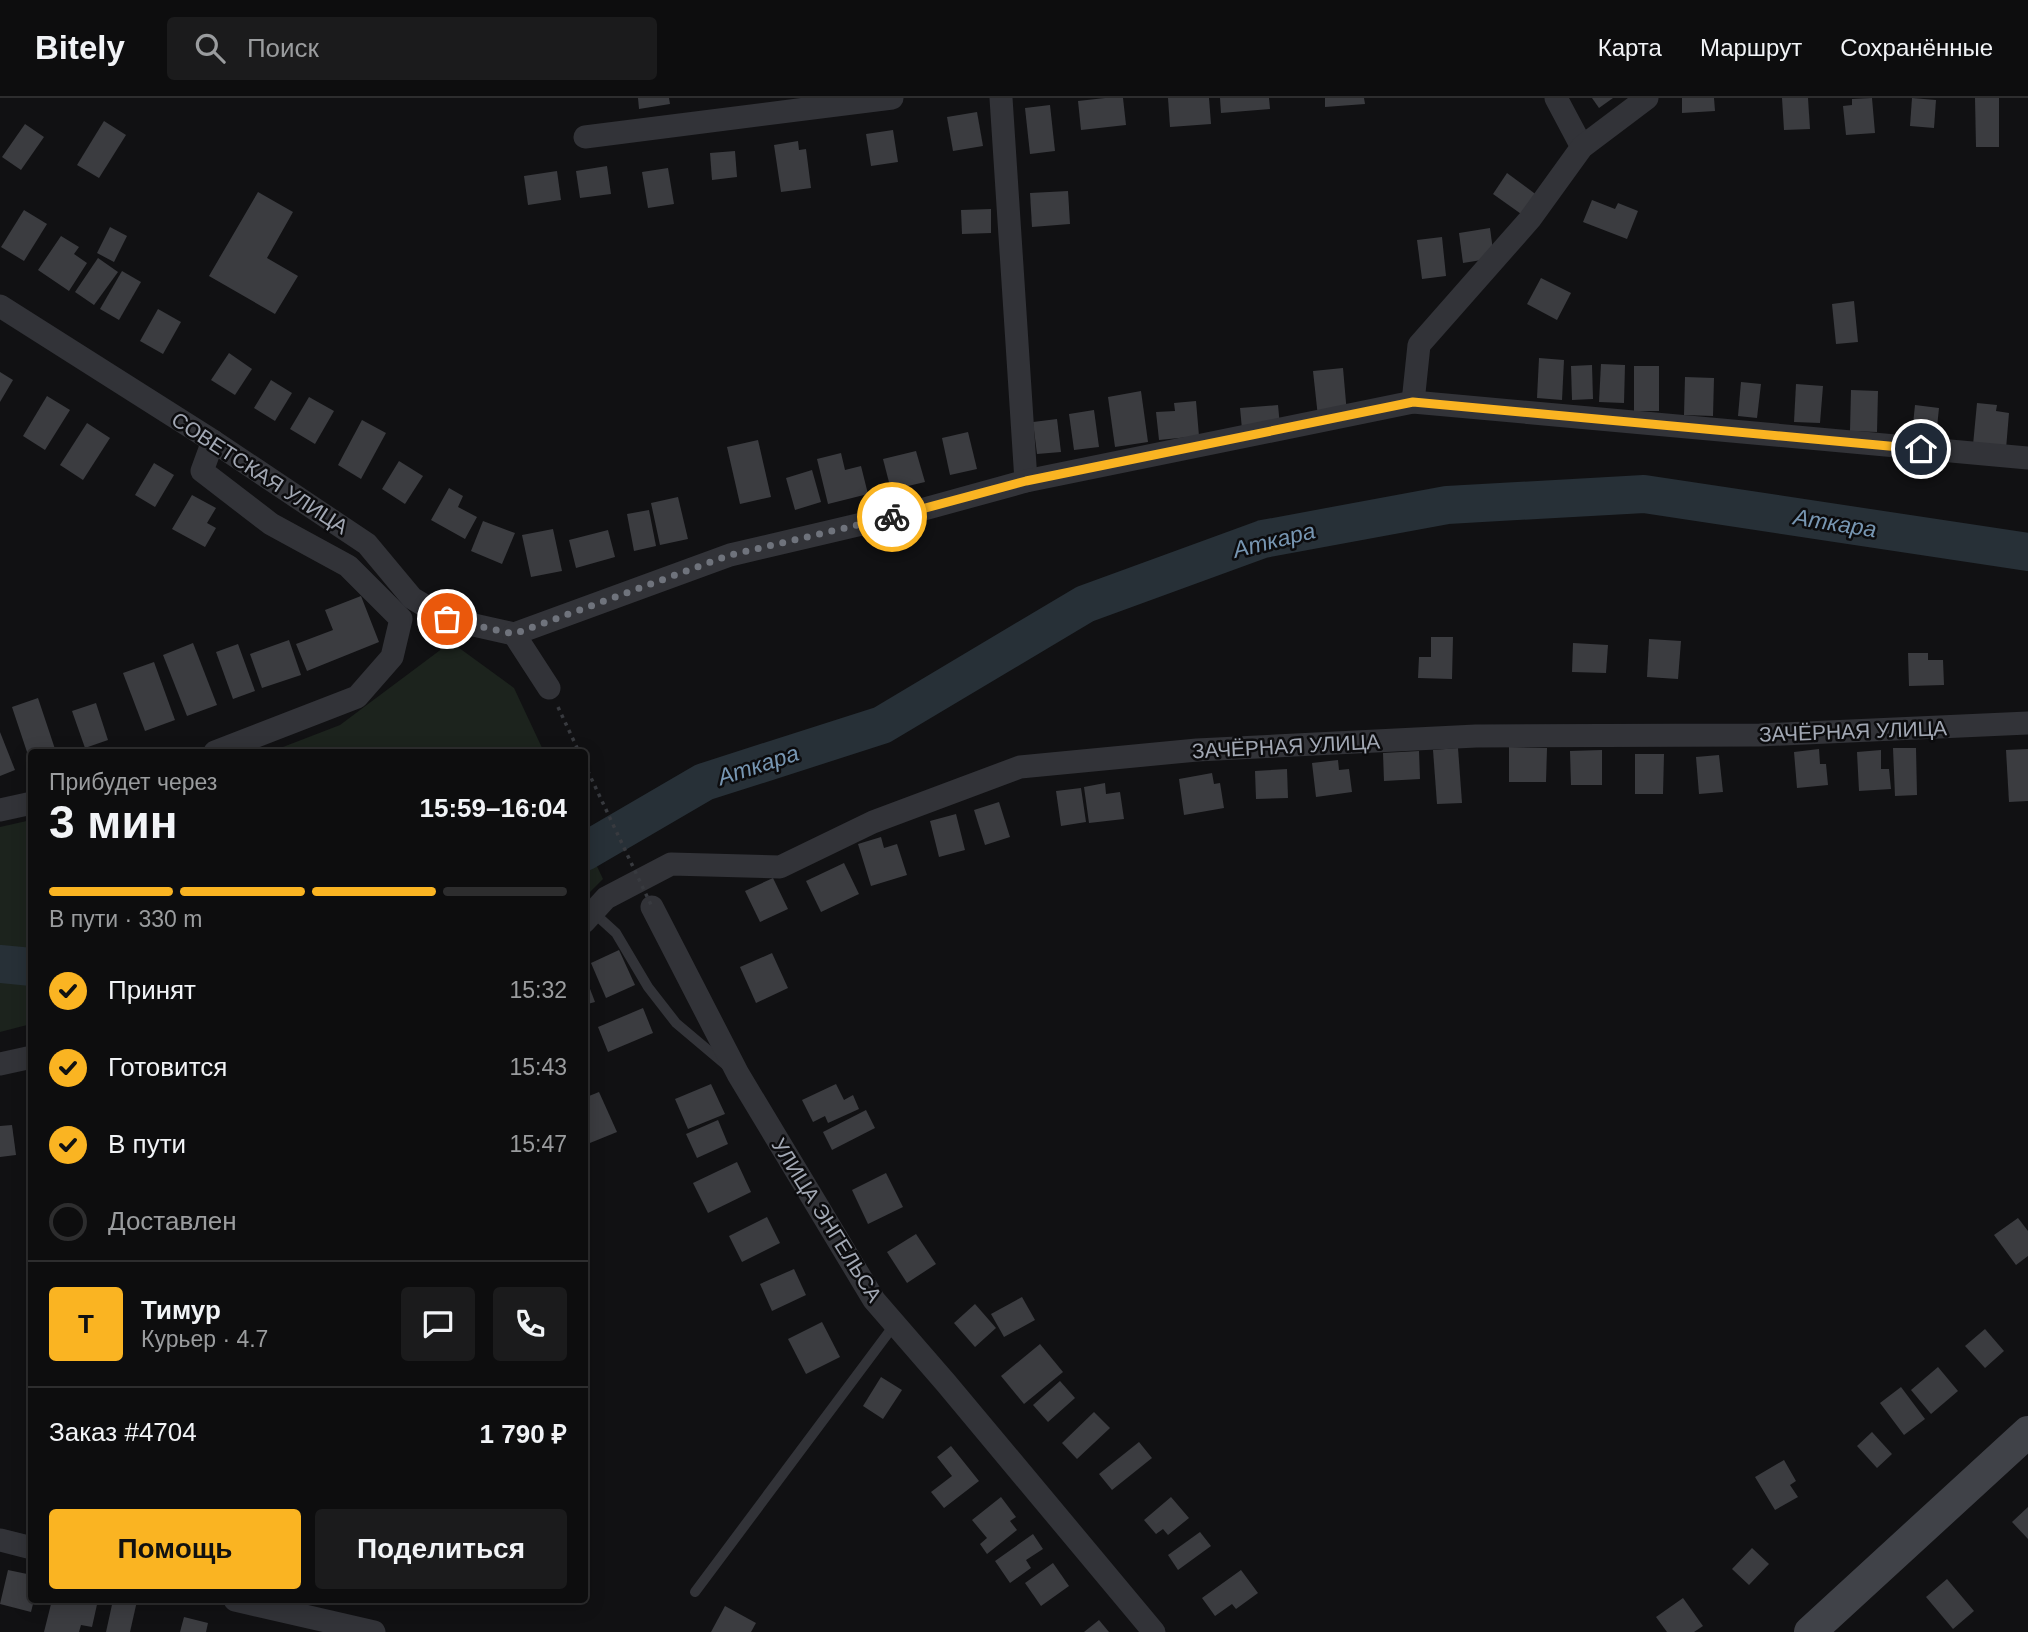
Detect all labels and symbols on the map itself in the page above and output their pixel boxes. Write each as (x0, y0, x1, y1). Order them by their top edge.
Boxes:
street label: СОВЕТСКАЯ УЛИЦА (168, 407, 352, 539)
pin (1891, 419, 1951, 479)
courier (857, 482, 927, 552)
water label: Аткара (1790, 503, 1878, 542)
water label: Аткара (1228, 517, 1318, 563)
pin (417, 589, 477, 649)
street label: ЗАЧЁРНАЯ УЛИЦА (1758, 716, 1948, 746)
street label: ЗАЧЁРНАЯ УЛИЦА (1191, 730, 1381, 762)
water label: Аткара (712, 740, 802, 791)
street label: УЛИЦА ЭНГЕЛЬСА (767, 1134, 887, 1306)

